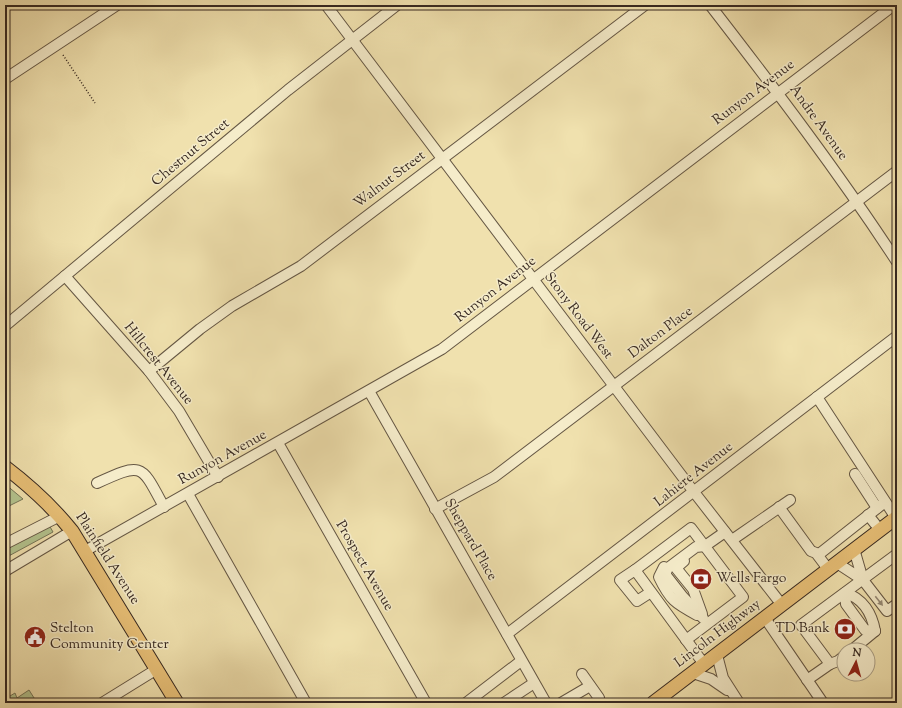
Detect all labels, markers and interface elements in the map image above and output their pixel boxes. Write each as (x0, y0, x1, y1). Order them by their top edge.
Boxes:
street label: Runyon Avenue (709, 56, 799, 130)
street label: Andre Avenue (784, 81, 852, 165)
street label: Chestnut Street (148, 114, 234, 192)
street label: Walnut Street (350, 146, 430, 214)
street label: Runyon Avenue (451, 252, 541, 328)
street label: Stony Road West (539, 268, 617, 364)
street label: Dalton Place (625, 302, 697, 364)
street label: Hillcrest Avenue (118, 319, 198, 409)
street label: Runyon Avenue (175, 426, 271, 490)
street label: Lahiere Avenue (650, 438, 738, 512)
street label: Sheppard Place (438, 495, 502, 585)
street label: Plainfield Avenue (70, 509, 144, 609)
street label: Prospect Avenue (330, 517, 398, 615)
bank icon: Wells Fargo (688, 566, 714, 592)
place label: Wells Fargo (716, 569, 787, 589)
street label: Lincoln Highway (671, 595, 765, 673)
one-way arrow (874, 595, 883, 606)
bank icon: TD Bank (832, 616, 858, 642)
place label: Stelton Community Center (50, 619, 169, 655)
place label: TD Bank (775, 619, 830, 639)
public building icon: Stelton Community Center (22, 624, 48, 650)
north arrow (836, 642, 876, 682)
text: N (851, 645, 862, 661)

